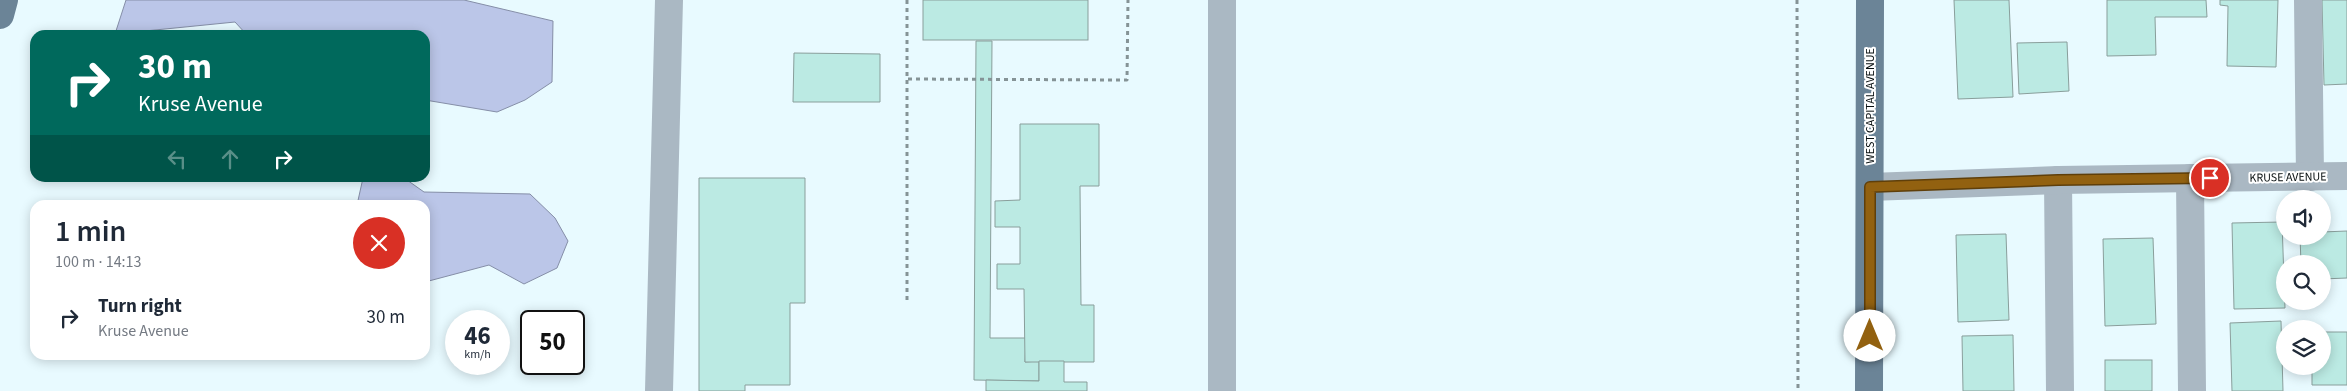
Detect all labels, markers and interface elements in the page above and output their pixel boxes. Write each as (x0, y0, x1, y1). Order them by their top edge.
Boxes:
text: 30 m (138, 42, 212, 92)
street label: WEST CAPITAL AVENUE (1862, 48, 1879, 164)
icon: right (55, 50, 120, 115)
text: Kruse Avenue (138, 88, 263, 120)
icon: left (163, 145, 191, 173)
icon: ahead (216, 145, 244, 173)
icon: right (269, 145, 297, 173)
pin (2189, 157, 2231, 199)
icon: arrive (2196, 164, 2224, 192)
street label: KRUSE AVENUE (2249, 168, 2327, 187)
map controls (2276, 190, 2331, 375)
button: sound (2276, 190, 2331, 245)
text: 1 min (55, 210, 126, 253)
button: close (353, 217, 405, 269)
text: 100 m · 14:13 (55, 251, 142, 273)
button: search (2276, 255, 2331, 310)
text: Turn right (98, 293, 182, 320)
icon: right (55, 304, 83, 332)
text: 30 m (367, 304, 405, 331)
position arrow (1843, 309, 1895, 361)
speed limit sign: 50 (520, 310, 585, 375)
text: 46 (464, 318, 491, 354)
text: Kruse Avenue (98, 320, 189, 342)
button: layers (2276, 320, 2331, 375)
text: km/h (464, 346, 491, 363)

